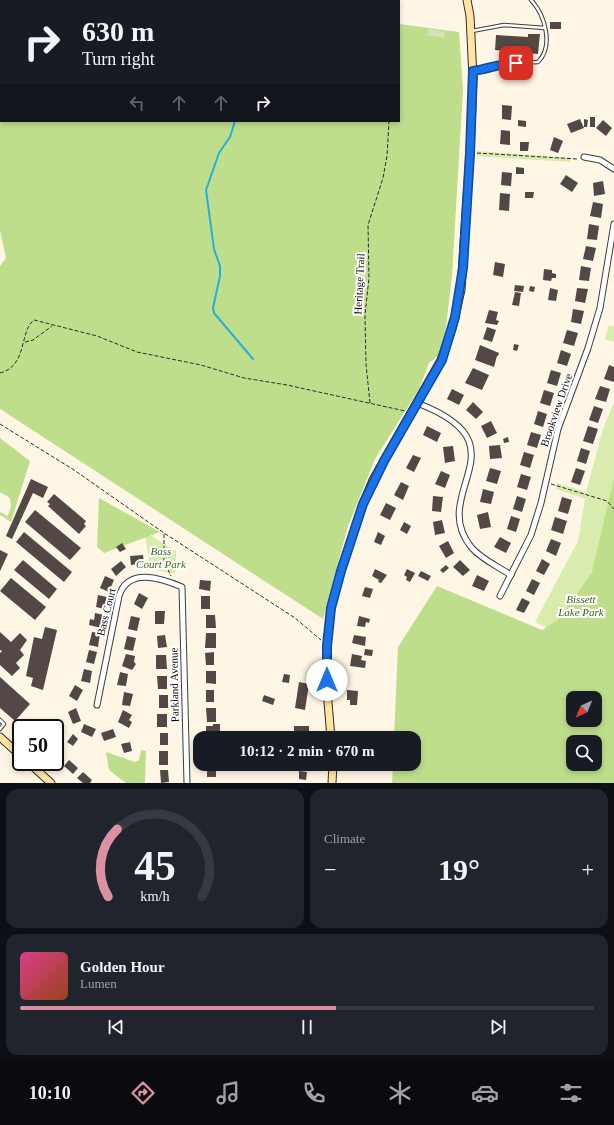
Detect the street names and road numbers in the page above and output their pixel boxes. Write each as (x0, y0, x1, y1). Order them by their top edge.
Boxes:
street label: Heritage Trail (351, 253, 367, 315)
street label: Brookview Drive (538, 372, 574, 448)
street label: Bass Court (94, 587, 118, 637)
street label: Parkland Avenue (167, 647, 181, 722)

